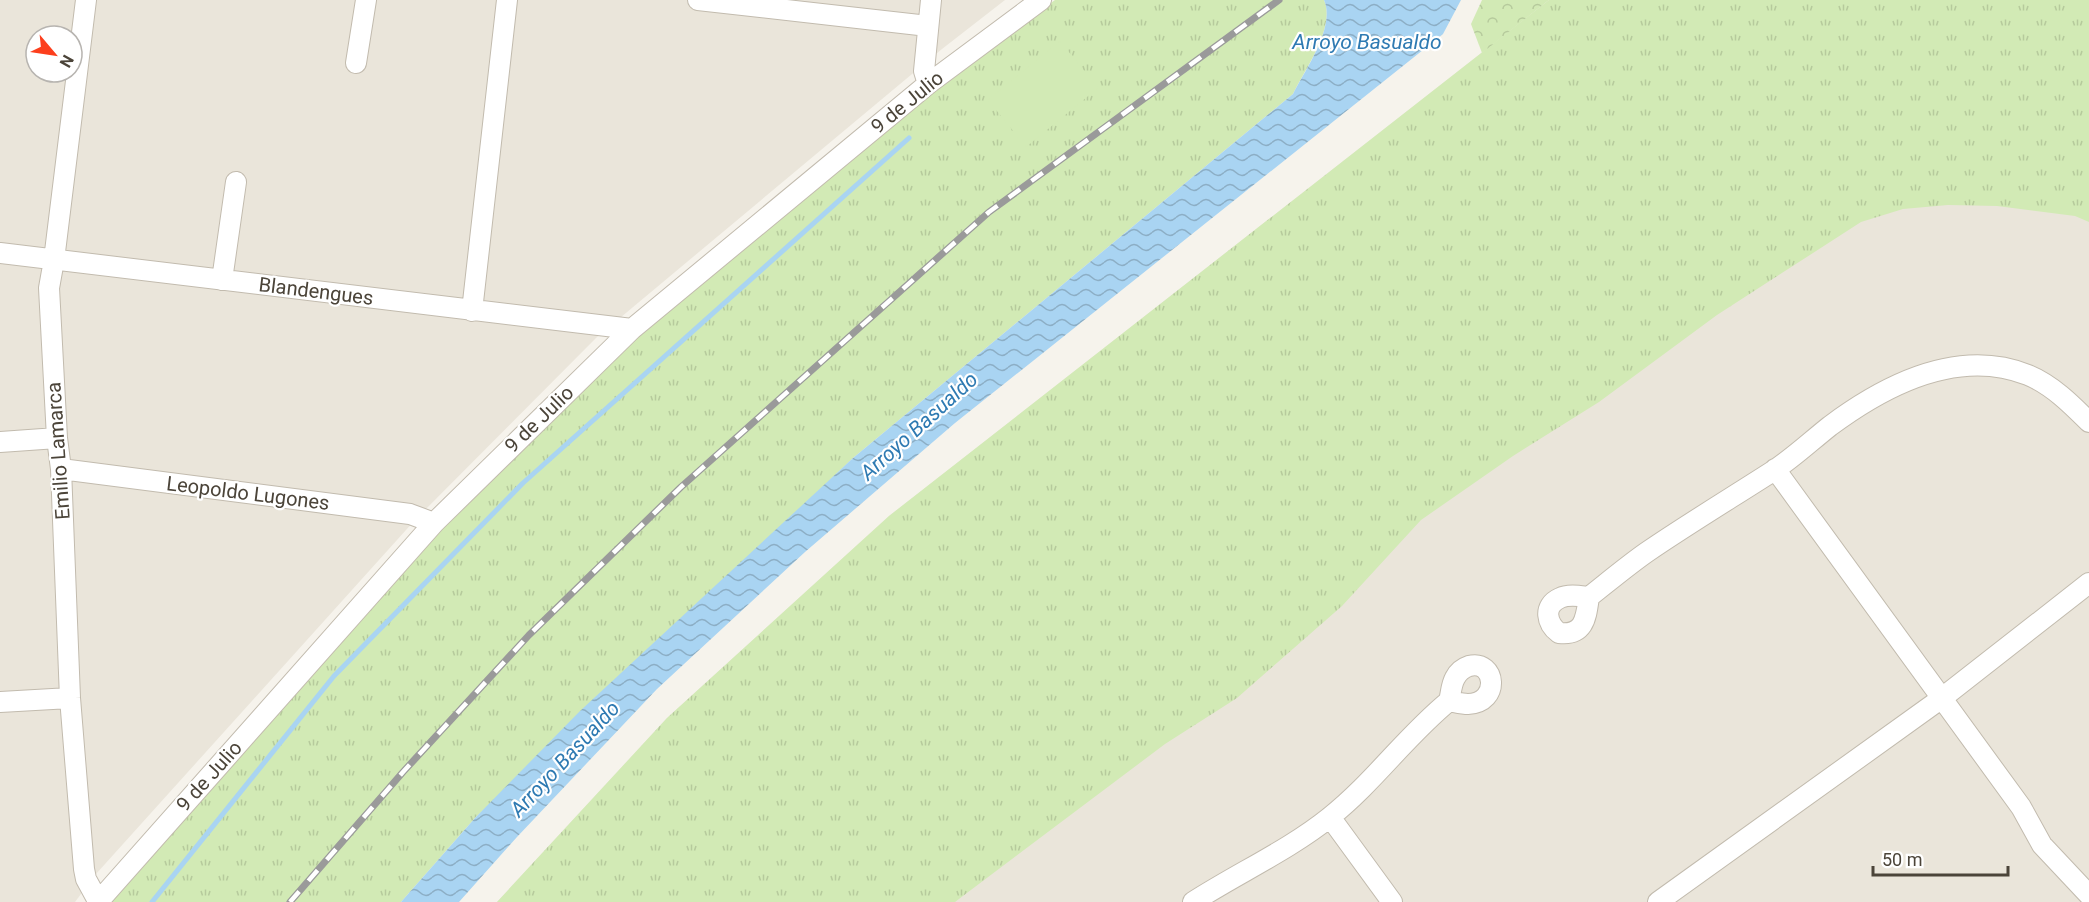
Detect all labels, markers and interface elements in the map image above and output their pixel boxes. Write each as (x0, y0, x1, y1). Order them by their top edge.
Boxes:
north arrow (24, 24, 84, 84)
water label: Arroyo Basualdo (1291, 30, 1442, 54)
text: N (56, 51, 78, 71)
street label: 9 de Julio (866, 66, 948, 138)
street label: Blandengues (257, 272, 375, 310)
water label: Arroyo Basualdo (855, 367, 982, 486)
street label: 9 de Julio (500, 380, 578, 458)
street label: Emilio Lamarca (41, 381, 75, 521)
street label: Leopoldo Lugones (165, 471, 331, 515)
water label: Arroyo Basualdo (505, 696, 625, 823)
street label: 9 de Julio (171, 736, 247, 816)
scale bar (1873, 839, 2008, 877)
text: 50 m (1882, 849, 1922, 870)

